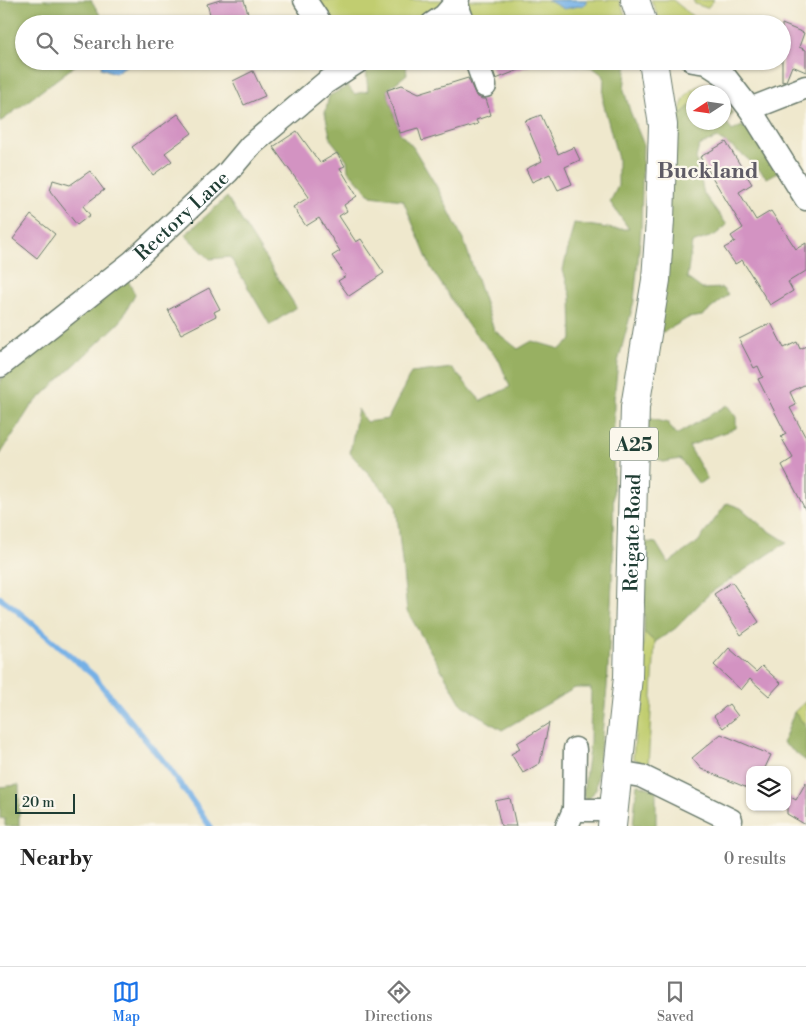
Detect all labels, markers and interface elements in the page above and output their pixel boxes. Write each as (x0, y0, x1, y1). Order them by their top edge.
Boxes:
search box (15, 15, 791, 70)
icon: search (33, 29, 61, 57)
text: Search here (73, 31, 174, 55)
north arrow (686, 85, 731, 130)
district label: Buckland (657, 158, 759, 185)
street label: Rectory Lane (130, 166, 235, 267)
road number: A25 (610, 428, 658, 460)
street label: Reigate Road (619, 473, 647, 592)
map controls (746, 766, 791, 811)
button: layers (746, 766, 791, 811)
scale bar (15, 791, 75, 814)
text: 20 m (22, 794, 54, 812)
text: Nearby (20, 846, 93, 872)
text: 0 results (724, 849, 786, 869)
tab: Map (112, 978, 140, 1026)
tab: Directions (365, 978, 432, 1026)
tab: Saved (657, 978, 694, 1026)

